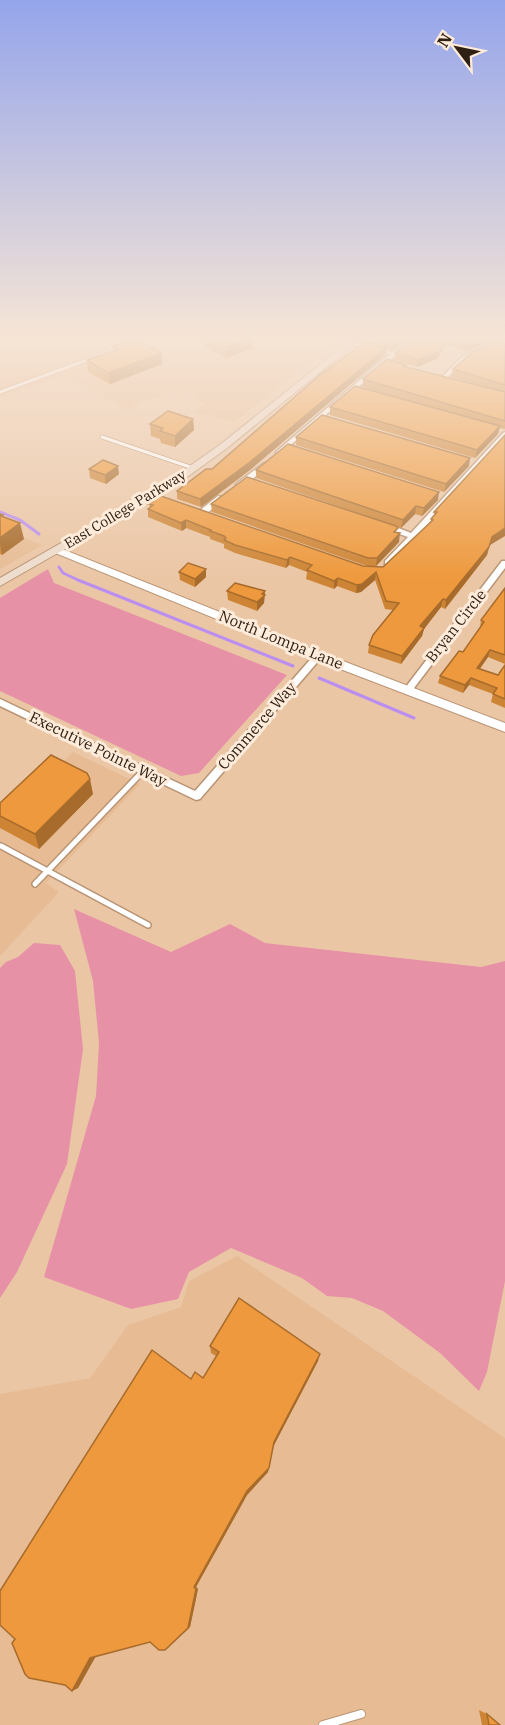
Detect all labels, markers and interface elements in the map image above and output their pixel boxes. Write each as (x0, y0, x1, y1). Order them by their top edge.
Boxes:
north arrow (427, 18, 487, 78)
text: N (432, 29, 456, 51)
street label: East College Parkway (61, 465, 190, 552)
street label: Bryan Circle (421, 585, 490, 666)
street label: North Lompa Lane (216, 606, 346, 673)
street label: Commerce Way (213, 678, 300, 773)
street label: Executive Pointe Way (26, 707, 170, 790)

